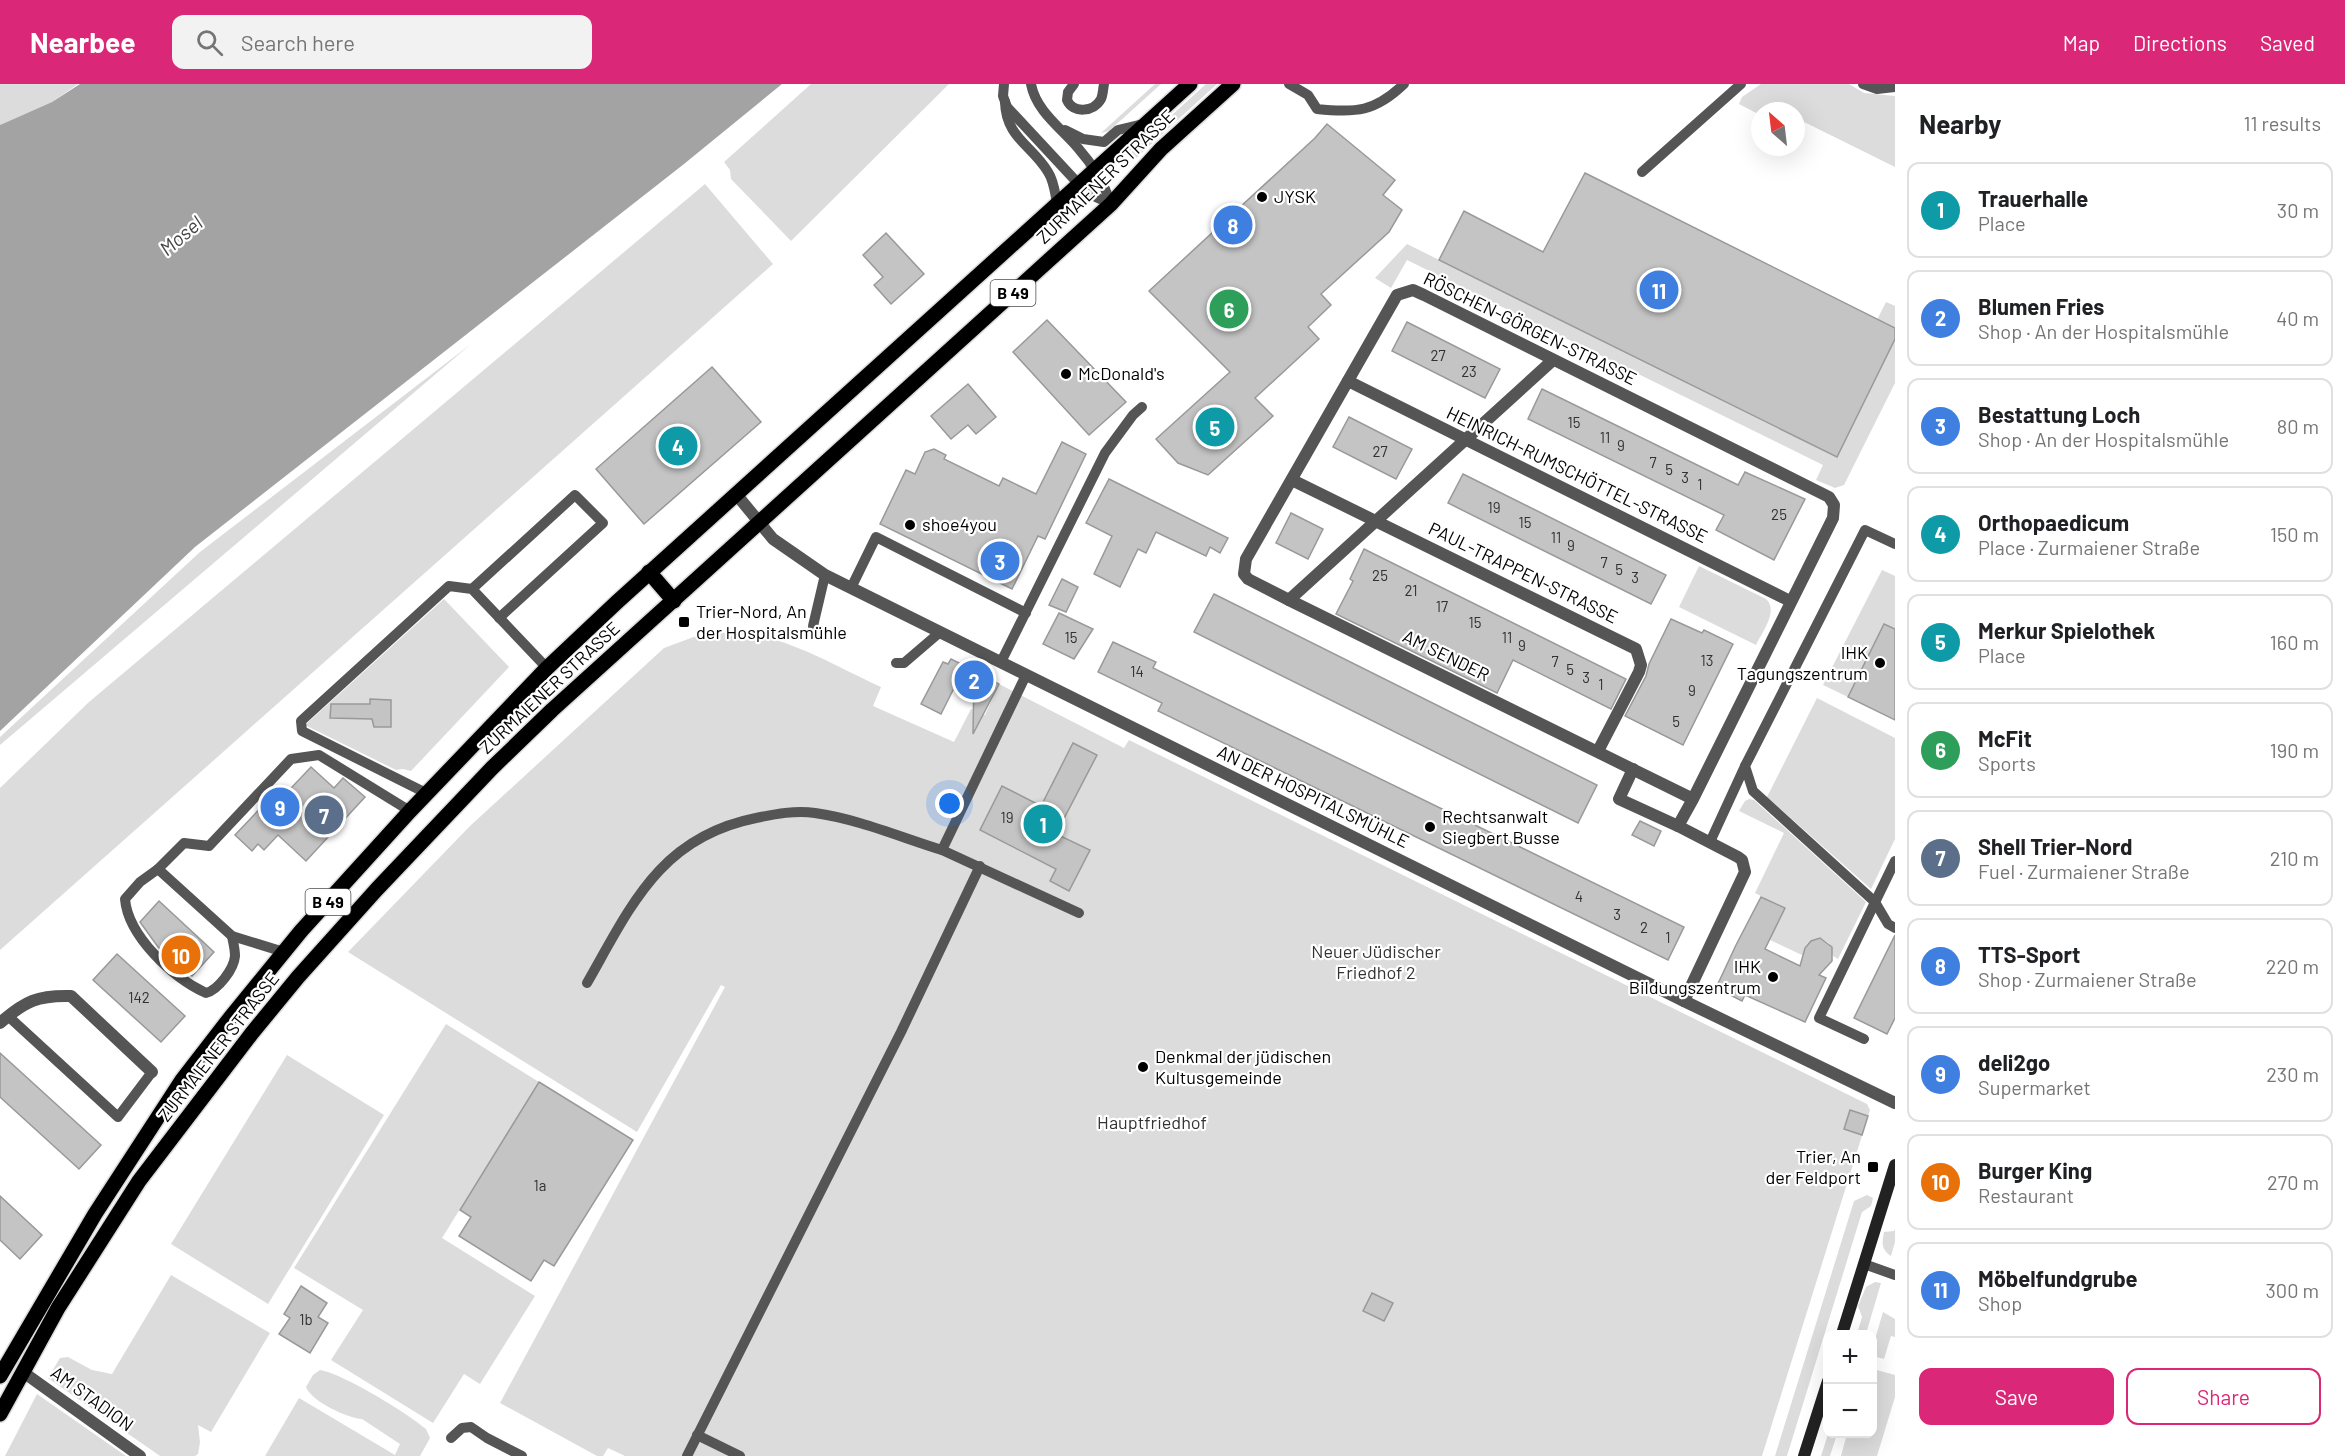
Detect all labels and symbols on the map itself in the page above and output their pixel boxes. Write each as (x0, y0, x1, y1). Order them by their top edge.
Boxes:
north arrow (1751, 102, 1805, 156)
street label: ZURMAIENER STRASSE (1032, 105, 1179, 248)
place label: JYSK (1274, 185, 1316, 207)
marker: JYSK (1255, 190, 1269, 204)
pin: 8 (1214, 202, 1252, 248)
water label: Mosel (154, 210, 207, 260)
street label: RÖSCHEN-GÖRGEN-STRASSE (1420, 267, 1641, 389)
pin: 11 (1640, 268, 1678, 312)
road number: B 49 (990, 280, 1036, 306)
pin: 6 (1210, 286, 1248, 332)
house number: 27 (1430, 346, 1446, 364)
place label: McDonald's (1078, 362, 1165, 384)
house number: 23 (1461, 362, 1477, 380)
marker: McDonald's (1059, 367, 1073, 381)
street label: HEINRICH-RUMSCHÖTTEL-STRASSE (1443, 401, 1712, 547)
pin: 5 (1196, 404, 1234, 450)
house number: 15 (1568, 413, 1580, 431)
pin: 4 (658, 424, 698, 469)
house number: 11 (1600, 428, 1610, 446)
house number: 9 (1617, 436, 1625, 454)
house number: 27 (1372, 442, 1388, 460)
house number: 7 (1649, 453, 1657, 471)
house number: 5 (1665, 460, 1673, 478)
house number: 3 (1681, 468, 1689, 486)
house number: 1 (1697, 475, 1703, 493)
house number: 19 (1487, 498, 1501, 516)
house number: 25 (1771, 505, 1787, 523)
place label: shoe4you (922, 513, 997, 535)
house number: 15 (1519, 513, 1531, 531)
street label: PAUL-TRAPPEN-STRASSE (1425, 517, 1622, 627)
marker: shoe4you (903, 518, 917, 532)
house number: 11 (1551, 528, 1561, 546)
house number: 9 (1567, 536, 1575, 554)
pin: 3 (980, 538, 1020, 584)
house number: 7 (1600, 553, 1608, 571)
house number: 5 (1615, 560, 1623, 578)
house number: 25 (1372, 566, 1388, 584)
house number: 3 (1631, 568, 1639, 586)
house number: 21 (1404, 581, 1418, 599)
house number: 17 (1436, 597, 1448, 615)
place label: Trier-Nord, An der Hospitalsmühle (696, 600, 847, 643)
house number: 15 (1469, 613, 1481, 631)
marker: Trier-Nord, An der Hospitalsmühle (677, 615, 691, 629)
street label: ZURMAIENER STRASSE (475, 617, 624, 758)
street label: AM SENDER (1399, 625, 1493, 686)
house number: 15 (1065, 628, 1077, 646)
house number: 11 (1502, 628, 1512, 646)
house number: 9 (1518, 636, 1526, 654)
place label: IHK Tagungszentrum (1737, 641, 1868, 684)
house number: 13 (1701, 651, 1713, 669)
house number: 7 (1551, 652, 1559, 670)
marker: IHK Tagungszentrum (1873, 656, 1887, 670)
pin: 2 (954, 658, 994, 702)
house number: 5 (1566, 660, 1574, 678)
house number: 14 (1130, 662, 1144, 680)
house number: 3 (1582, 668, 1590, 686)
house number: 1 (1598, 675, 1604, 693)
house number: 9 (1688, 681, 1696, 699)
house number: 5 (1672, 712, 1680, 730)
street label: AN DER HOSPITALSMÜHLE (1214, 740, 1413, 852)
pin: 9 (260, 784, 300, 830)
your location (935, 789, 964, 818)
pin: 7 (304, 792, 344, 838)
pin: 1 (1024, 802, 1062, 846)
place label: Rechtsanwalt Siegbert Busse (1442, 805, 1560, 848)
house number: 19 (1000, 808, 1014, 826)
marker: Rechtsanwalt Siegbert Busse (1423, 820, 1437, 834)
house number: 4 (1575, 887, 1583, 905)
road number: B 49 (306, 889, 350, 915)
house number: 3 (1613, 905, 1621, 923)
house number: 2 (1640, 918, 1648, 936)
house number: 1 (1665, 928, 1671, 946)
pin: 10 (162, 932, 201, 978)
park label: Neuer Jüdischer Friedhof 2 (1311, 940, 1441, 983)
place label: IHK Bildungszentrum (1629, 955, 1761, 998)
street label: ZURMAIENER STRASSE (153, 967, 283, 1125)
marker: IHK Bildungszentrum (1766, 970, 1780, 984)
house number: 142 (128, 988, 150, 1006)
place label: Denkmal der jüdischen Kultusgemeinde (1155, 1045, 1331, 1088)
marker: Denkmal der jüdischen Kultusgemeinde (1136, 1060, 1150, 1074)
park label: Hauptfriedhof (1097, 1111, 1207, 1133)
place label: Trier, An der Feldport (1765, 1145, 1861, 1188)
marker: Trier, An der Feldport (1866, 1160, 1880, 1174)
house number: 1a (534, 1176, 546, 1194)
house number: 1b (299, 1310, 313, 1328)
street label: AM STADION (47, 1361, 138, 1436)

